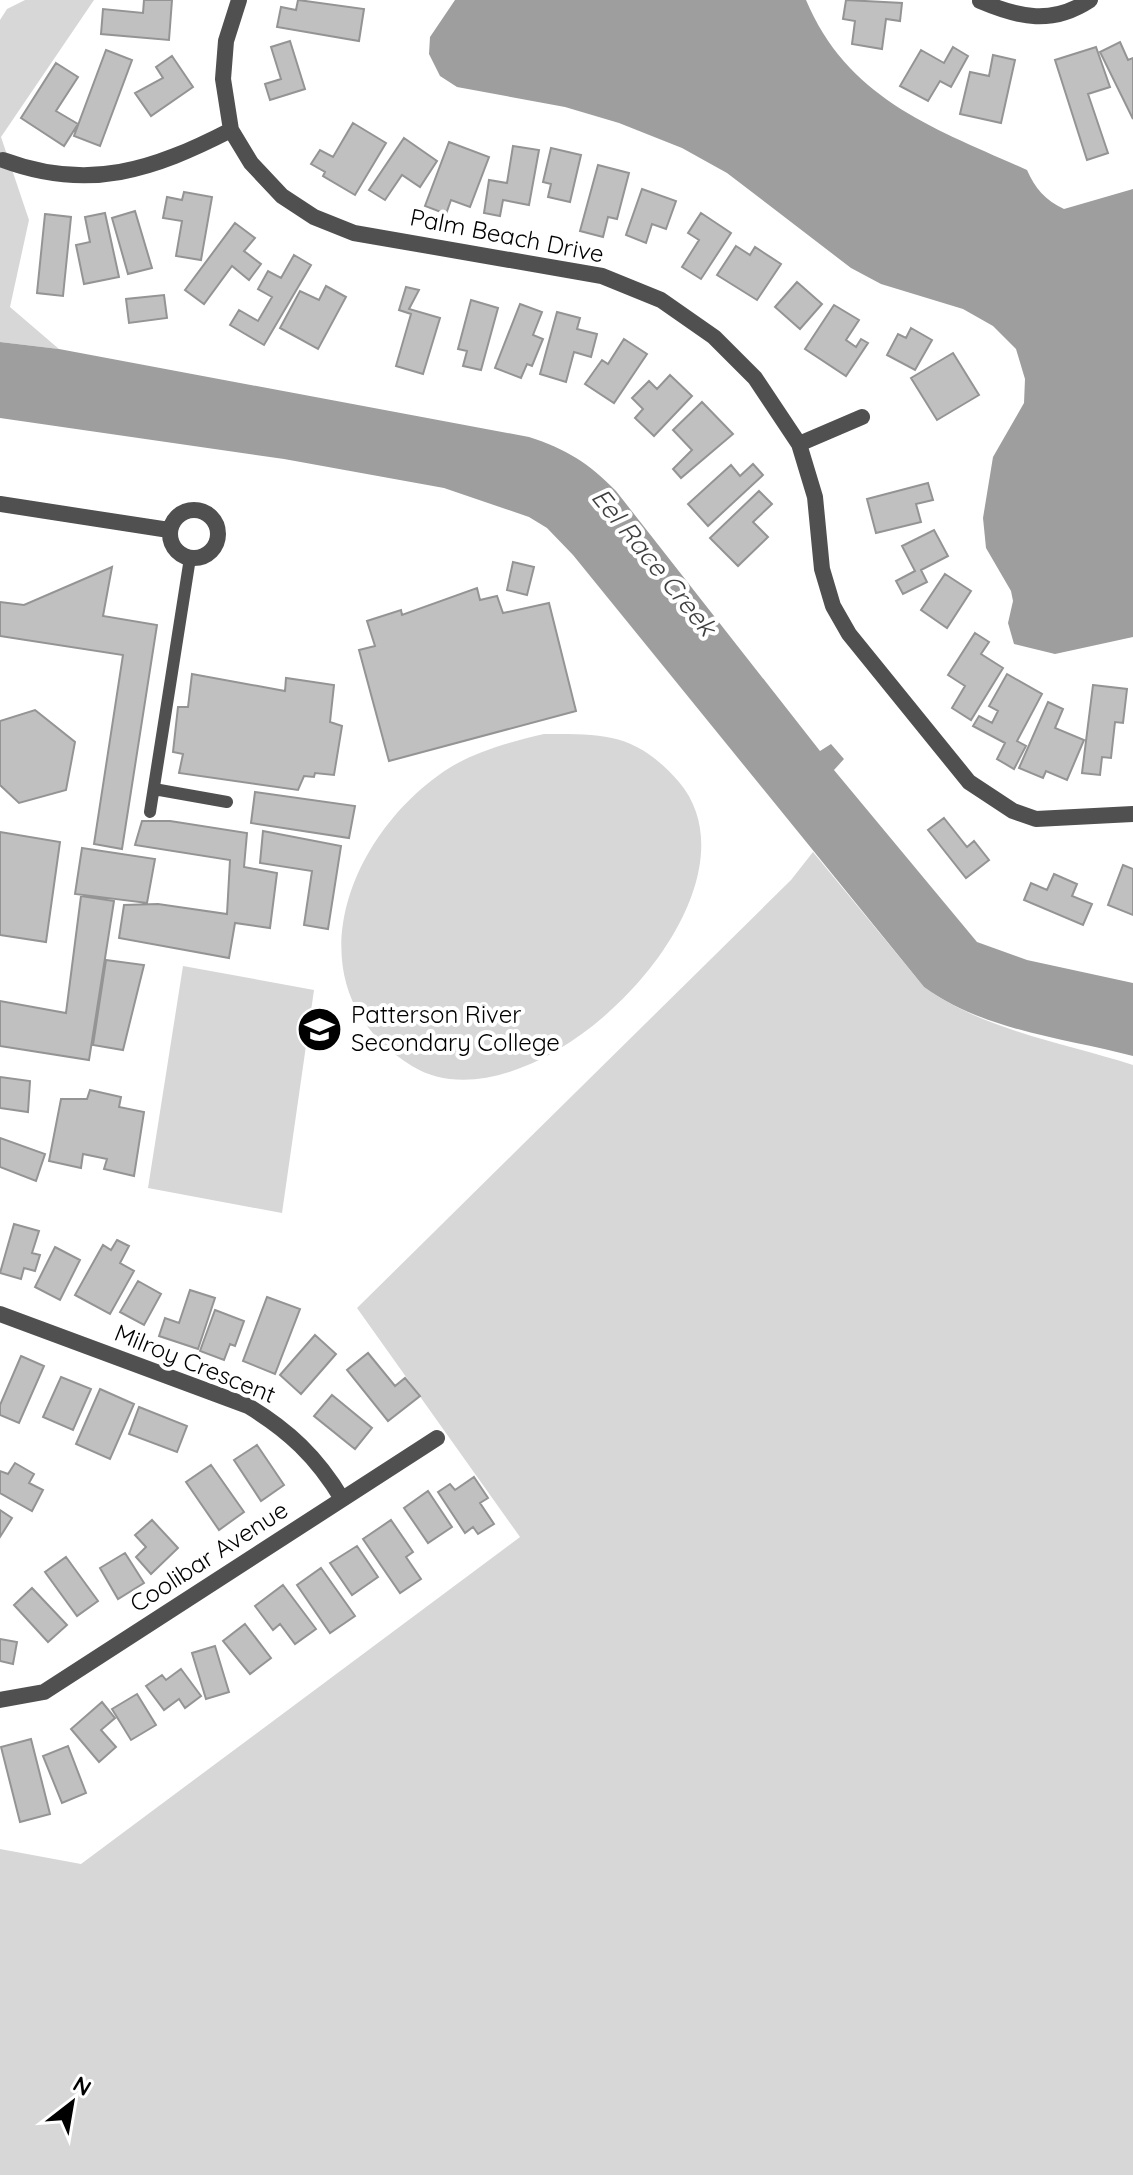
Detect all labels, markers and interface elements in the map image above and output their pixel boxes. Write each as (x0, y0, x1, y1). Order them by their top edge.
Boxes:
street label: Palm Beach Drive (408, 202, 607, 269)
water label: Eel Race Creek (585, 481, 725, 644)
place label: Patterson River Secondary College (351, 999, 560, 1057)
school or university icon: Patterson River Secondary College (296, 1005, 344, 1053)
street label: Milroy Crescent (110, 1317, 280, 1409)
street label: Coolibar Avenue (124, 1494, 293, 1618)
north arrow (32, 2063, 112, 2143)
text: N (68, 2070, 96, 2102)

